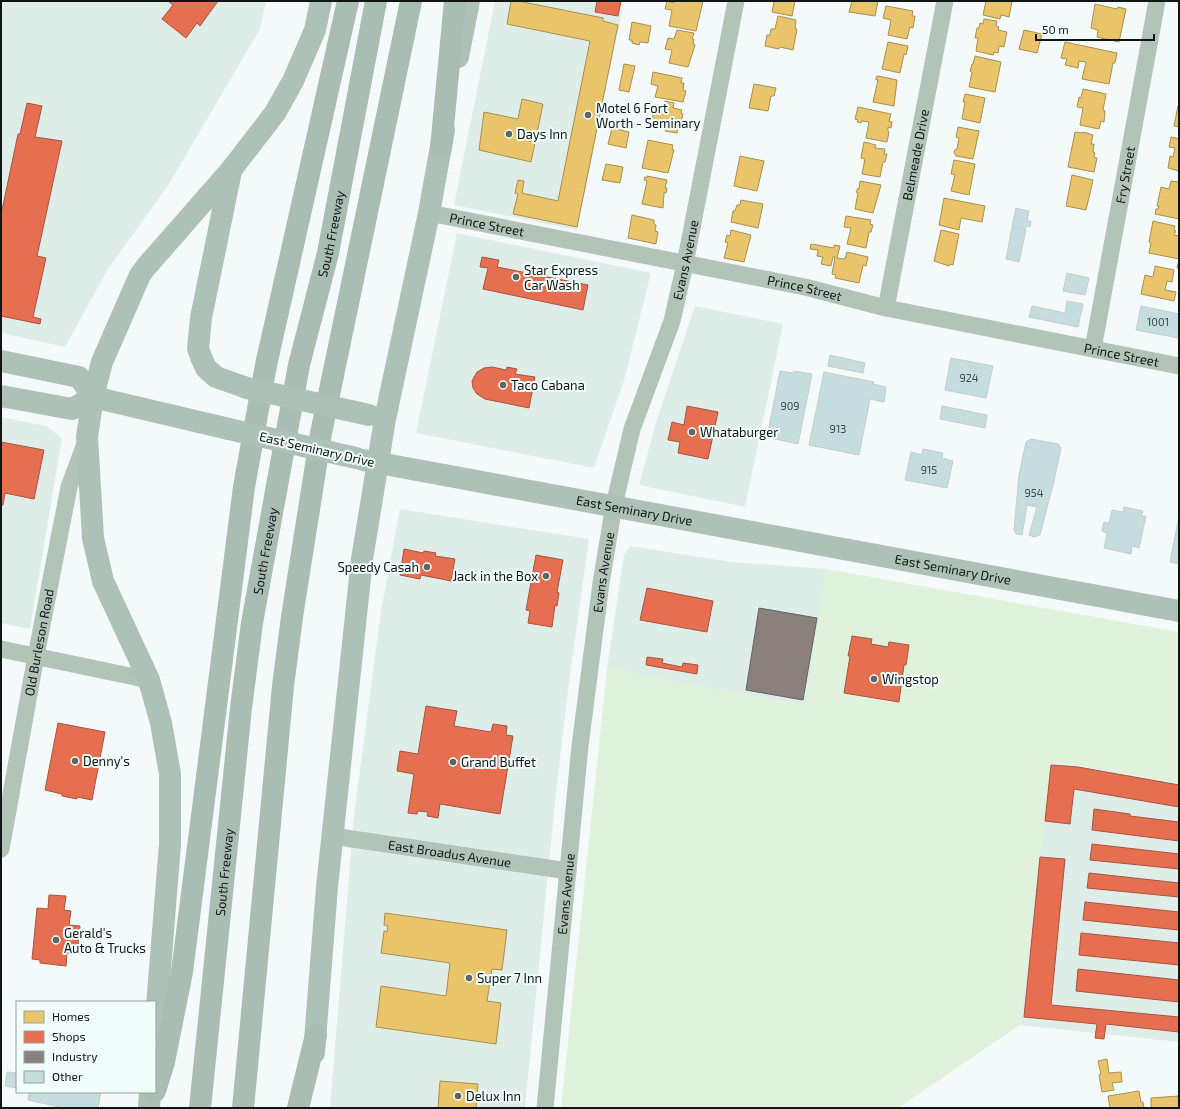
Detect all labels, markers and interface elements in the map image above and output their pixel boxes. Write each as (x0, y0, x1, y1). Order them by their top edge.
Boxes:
scale bar (1036, 16, 1154, 42)
text: 50 m (1042, 22, 1069, 36)
place label: Motel 6 Fort Worth - Seminary (596, 100, 701, 131)
street label: Belmeade Drive (899, 108, 932, 202)
marker: Motel 6 Fort Worth - Seminary (583, 110, 593, 120)
place label: Days Inn (517, 126, 568, 142)
marker: Days Inn (504, 129, 514, 139)
street label: Fry Street (1112, 145, 1138, 205)
street label: South Freeway (314, 189, 348, 279)
street label: Prince Street (448, 209, 526, 240)
street label: Evans Avenue (669, 218, 701, 302)
place label: Star Express Car Wash (524, 262, 598, 293)
marker: Star Express Car Wash (511, 272, 521, 282)
street label: Prince Street (766, 272, 844, 304)
house number: 1001 (1147, 315, 1169, 328)
street label: Prince Street (1083, 339, 1160, 370)
house number: 924 (959, 371, 979, 384)
place label: Taco Cabana (511, 377, 585, 393)
marker: Taco Cabana (498, 380, 508, 390)
house number: 909 (780, 399, 800, 412)
house number: 913 (830, 422, 846, 435)
place label: Whataburger (700, 424, 778, 440)
marker: Whataburger (687, 427, 697, 437)
street label: East Seminary Drive (258, 428, 376, 470)
house number: 915 (921, 463, 937, 476)
house number: 954 (1025, 486, 1044, 499)
street label: East Seminary Drive (575, 492, 694, 529)
street label: South Freeway (249, 506, 281, 596)
street label: Evans Avenue (589, 531, 617, 614)
street label: East Seminary Drive (893, 551, 1013, 588)
place label: Speedy Casah (337, 559, 419, 575)
marker: Speedy Casah (422, 562, 432, 572)
place label: Jack in the Box (453, 568, 538, 584)
marker: Jack in the Box (541, 571, 551, 581)
street label: Old Burleson Road (21, 587, 57, 697)
place label: Wingstop (882, 671, 939, 687)
marker: Wingstop (869, 674, 879, 684)
place label: Denny's (83, 753, 130, 769)
place label: Grand Buffet (461, 754, 536, 770)
marker: Denny's (70, 756, 80, 766)
marker: Grand Buffet (448, 757, 458, 767)
street label: South Freeway (212, 828, 237, 917)
street label: East Broadus Avenue (387, 836, 512, 870)
street label: Evans Avenue (554, 853, 578, 935)
place label: Gerald's Auto & Trucks (64, 925, 146, 956)
marker: Gerald's Auto & Trucks (51, 935, 61, 945)
place label: Super 7 Inn (477, 970, 542, 986)
marker: Super 7 Inn (464, 973, 474, 983)
legend (16, 1001, 156, 1093)
text: Homes (52, 1009, 90, 1023)
text: Shops (52, 1029, 86, 1043)
text: Industry (52, 1049, 98, 1063)
text: Other (52, 1069, 83, 1083)
place label: Delux Inn (466, 1088, 521, 1104)
marker: Delux Inn (453, 1091, 463, 1101)

